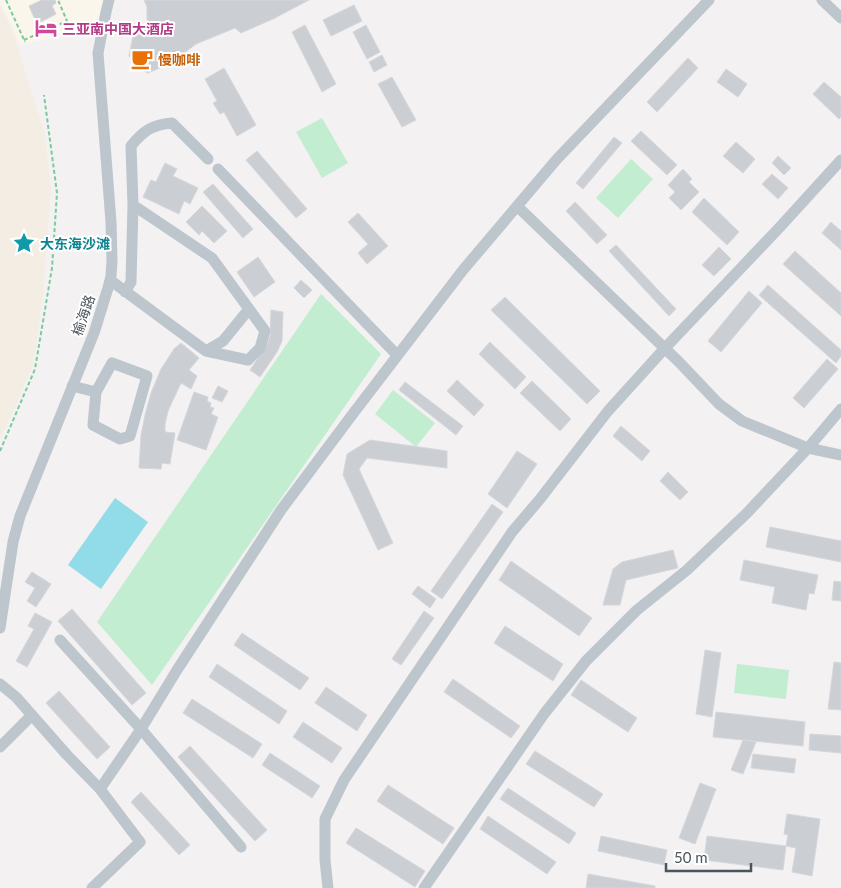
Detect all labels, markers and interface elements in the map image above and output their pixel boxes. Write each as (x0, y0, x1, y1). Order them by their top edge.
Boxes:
hotel icon: 三亚南中国大酒店 (33, 15, 59, 41)
place label: 三亚南中国大酒店 (62, 20, 174, 37)
cafe icon: 慢咖啡 (129, 46, 155, 72)
place label: 慢咖啡 (158, 51, 201, 68)
place icon: 大东海沙滩 (11, 230, 37, 256)
place label: 大东海沙滩 (40, 235, 110, 252)
street label: 榆海路 (68, 292, 98, 338)
scale bar (666, 840, 751, 872)
text: 50 m (674, 848, 708, 866)

